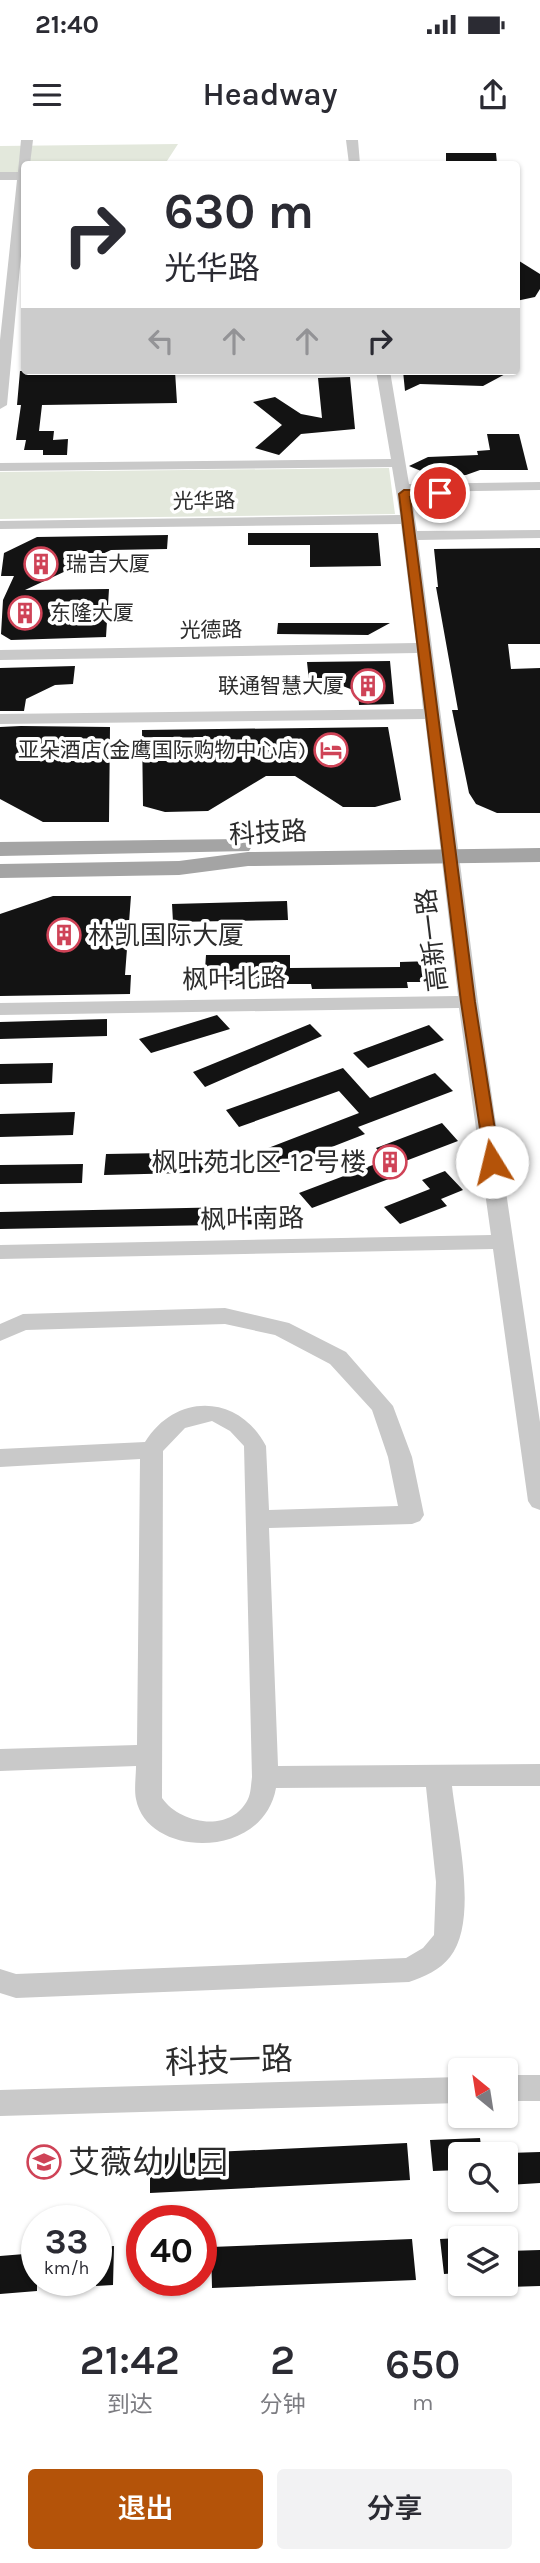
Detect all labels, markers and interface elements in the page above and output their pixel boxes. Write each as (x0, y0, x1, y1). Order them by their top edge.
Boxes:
text: 21:40 (35, 9, 99, 40)
icon: menu (28, 76, 66, 114)
text: Headway (202, 76, 338, 113)
icon: share (474, 76, 512, 114)
text: 630 m (164, 183, 314, 240)
icon: right (49, 189, 140, 280)
text: 光华路 (164, 250, 260, 287)
icon: left (142, 322, 180, 360)
icon: ahead (215, 322, 253, 360)
icon: ahead (288, 322, 326, 360)
icon: right (361, 322, 399, 360)
pin (410, 463, 470, 523)
icon: arrive (421, 474, 459, 512)
street label: 光华路 (172, 488, 236, 514)
building icon: 瑞吉大厦 (22, 545, 60, 583)
place label: 瑞吉大厦 (66, 552, 150, 576)
building icon: 东隆大厦 (6, 594, 44, 632)
place label: 东隆大厦 (50, 601, 134, 625)
street label: 光德路 (179, 617, 243, 643)
building icon: 联通智慧大厦 (349, 667, 387, 705)
place label: 联通智慧大厦 (218, 674, 344, 698)
hotel icon: 亚朵酒店(金鹰国际购物中心店) (312, 731, 350, 769)
place label: 亚朵酒店(金鹰国际购物中心店) (18, 738, 306, 762)
street label: 科技路 (228, 815, 308, 851)
street label: 高新一路 (410, 886, 454, 994)
building icon: 林凯国际大厦 (45, 916, 83, 954)
place label: 林凯国际大厦 (88, 920, 244, 951)
street label: 枫叶北路 (182, 963, 286, 995)
position arrow (455, 1125, 529, 1199)
building icon: 枫叶苑北区-12号楼 (371, 1143, 409, 1181)
place label: 枫叶苑北区-12号楼 (151, 1147, 366, 1178)
street label: 枫叶南路 (200, 1203, 304, 1235)
street label: 科技一路 (164, 2040, 294, 2082)
north arrow (448, 2058, 518, 2128)
map controls (448, 2058, 518, 2296)
button: search (448, 2142, 518, 2212)
school or university icon: 艾薇幼儿园 (25, 2143, 63, 2181)
place label: 艾薇幼儿园 (68, 2144, 228, 2181)
speed limit sign: 40 (126, 2205, 217, 2296)
text: 33 (45, 2221, 88, 2262)
button: layers (448, 2226, 518, 2296)
text: km/h (44, 2257, 89, 2279)
text: 21:42 (80, 2335, 180, 2385)
text: 2 (270, 2335, 295, 2385)
text: 650 (385, 2339, 460, 2389)
text: m (412, 2389, 433, 2416)
text: 到达 (107, 2391, 153, 2418)
text: 分钟 (259, 2391, 305, 2418)
button: 退出 (28, 2469, 263, 2549)
button: 分享 (277, 2469, 512, 2549)

